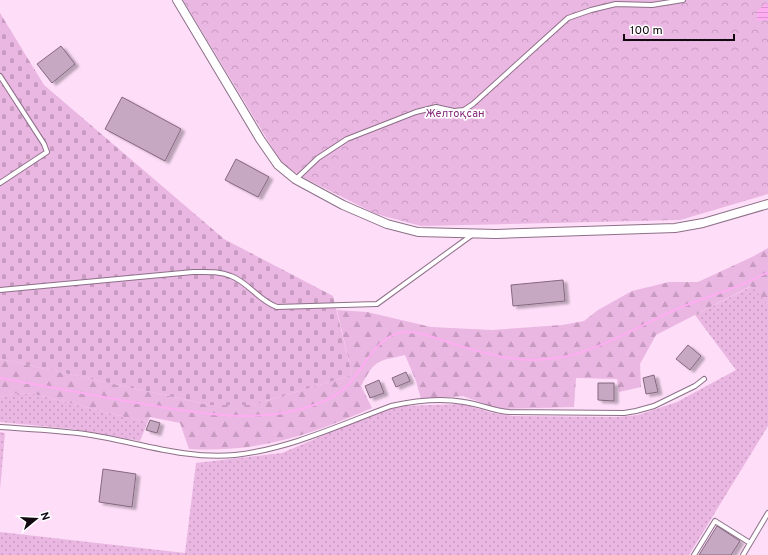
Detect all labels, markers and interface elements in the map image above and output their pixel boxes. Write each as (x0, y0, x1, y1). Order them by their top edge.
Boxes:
scale bar (624, 16, 734, 42)
text: 100 m (630, 23, 663, 39)
park label: Желтоқсан (425, 107, 485, 121)
north arrow (16, 499, 56, 539)
text: N (37, 510, 52, 522)

